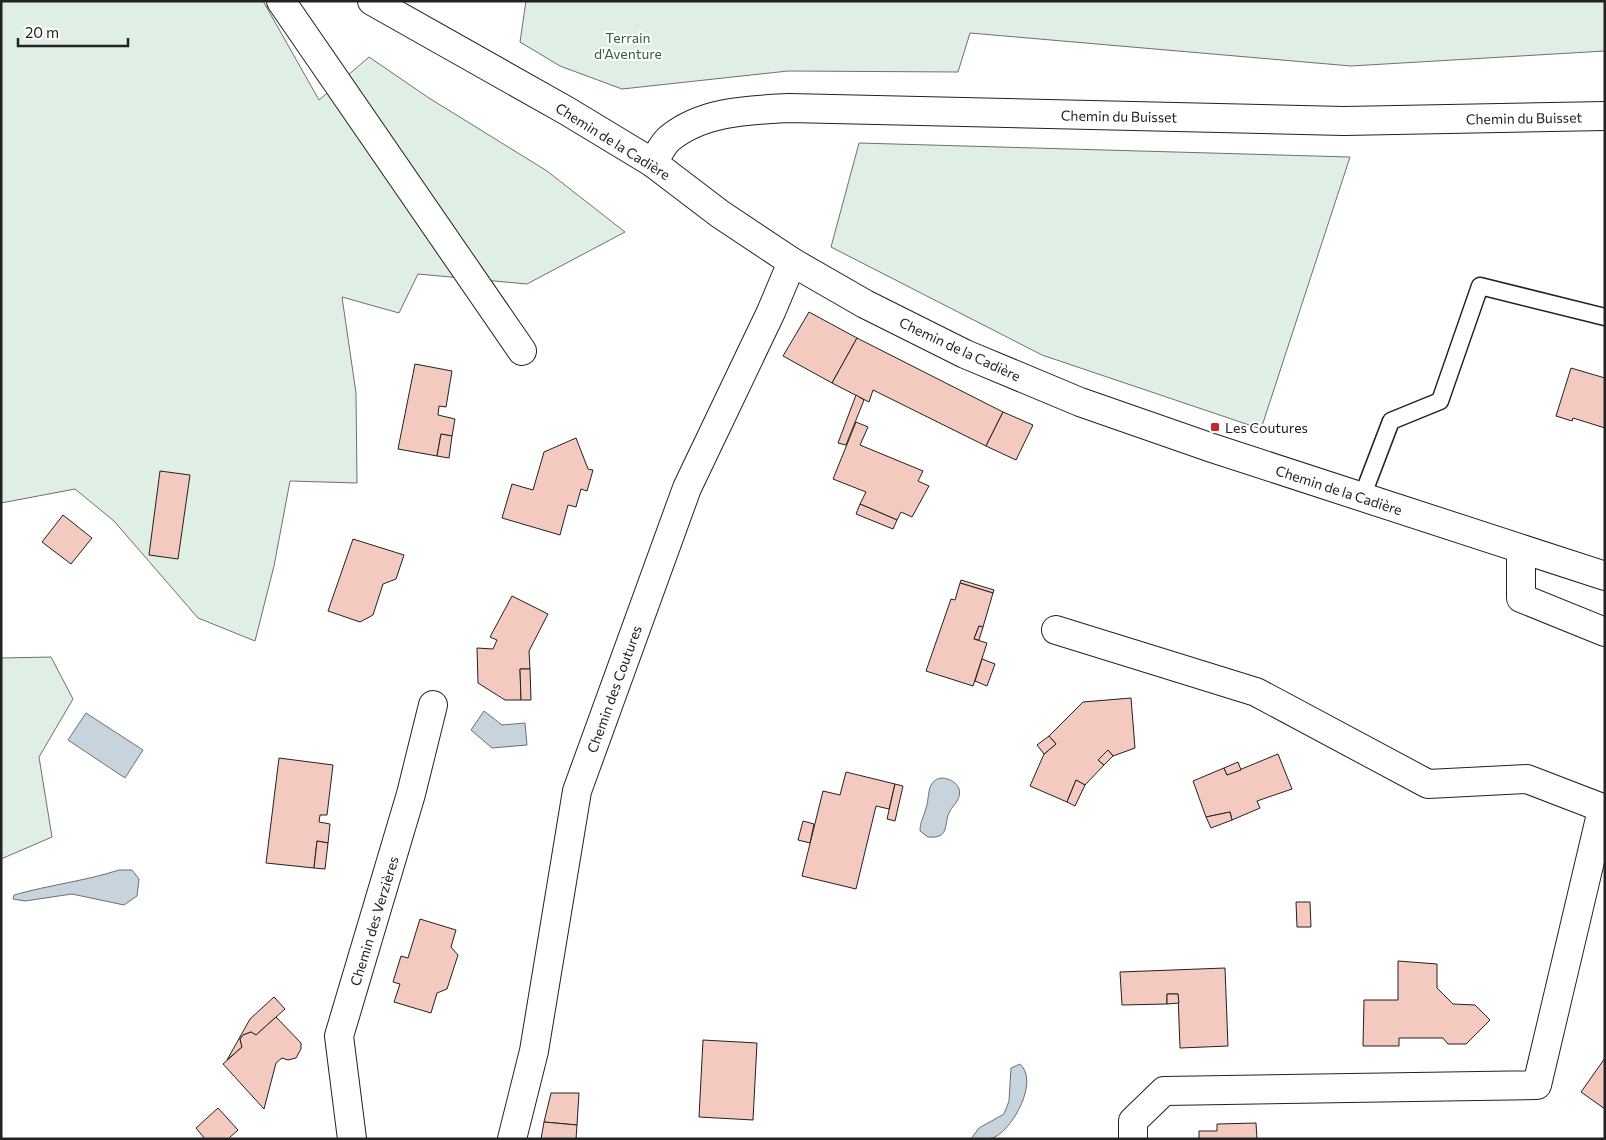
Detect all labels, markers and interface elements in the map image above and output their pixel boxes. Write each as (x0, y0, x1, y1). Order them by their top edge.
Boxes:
scale bar (18, 15, 128, 47)
text: 20 m (25, 23, 59, 41)
park label: Terrain d'Aventure (594, 29, 662, 62)
street label: Chemin de la Cadière (553, 99, 673, 183)
street label: Chemin du Buisset (1061, 106, 1178, 126)
street label: Chemin du Buisset (1466, 108, 1583, 128)
street label: Chemin de la Cadière (897, 313, 1023, 385)
place label: Les Coutures (1225, 419, 1308, 436)
marker: Les Coutures (1209, 421, 1221, 433)
street label: Chemin de la Cadière (1274, 462, 1404, 518)
street label: Chemin des Coutures (583, 623, 645, 755)
street label: Chemin des Verzières (346, 854, 402, 988)

